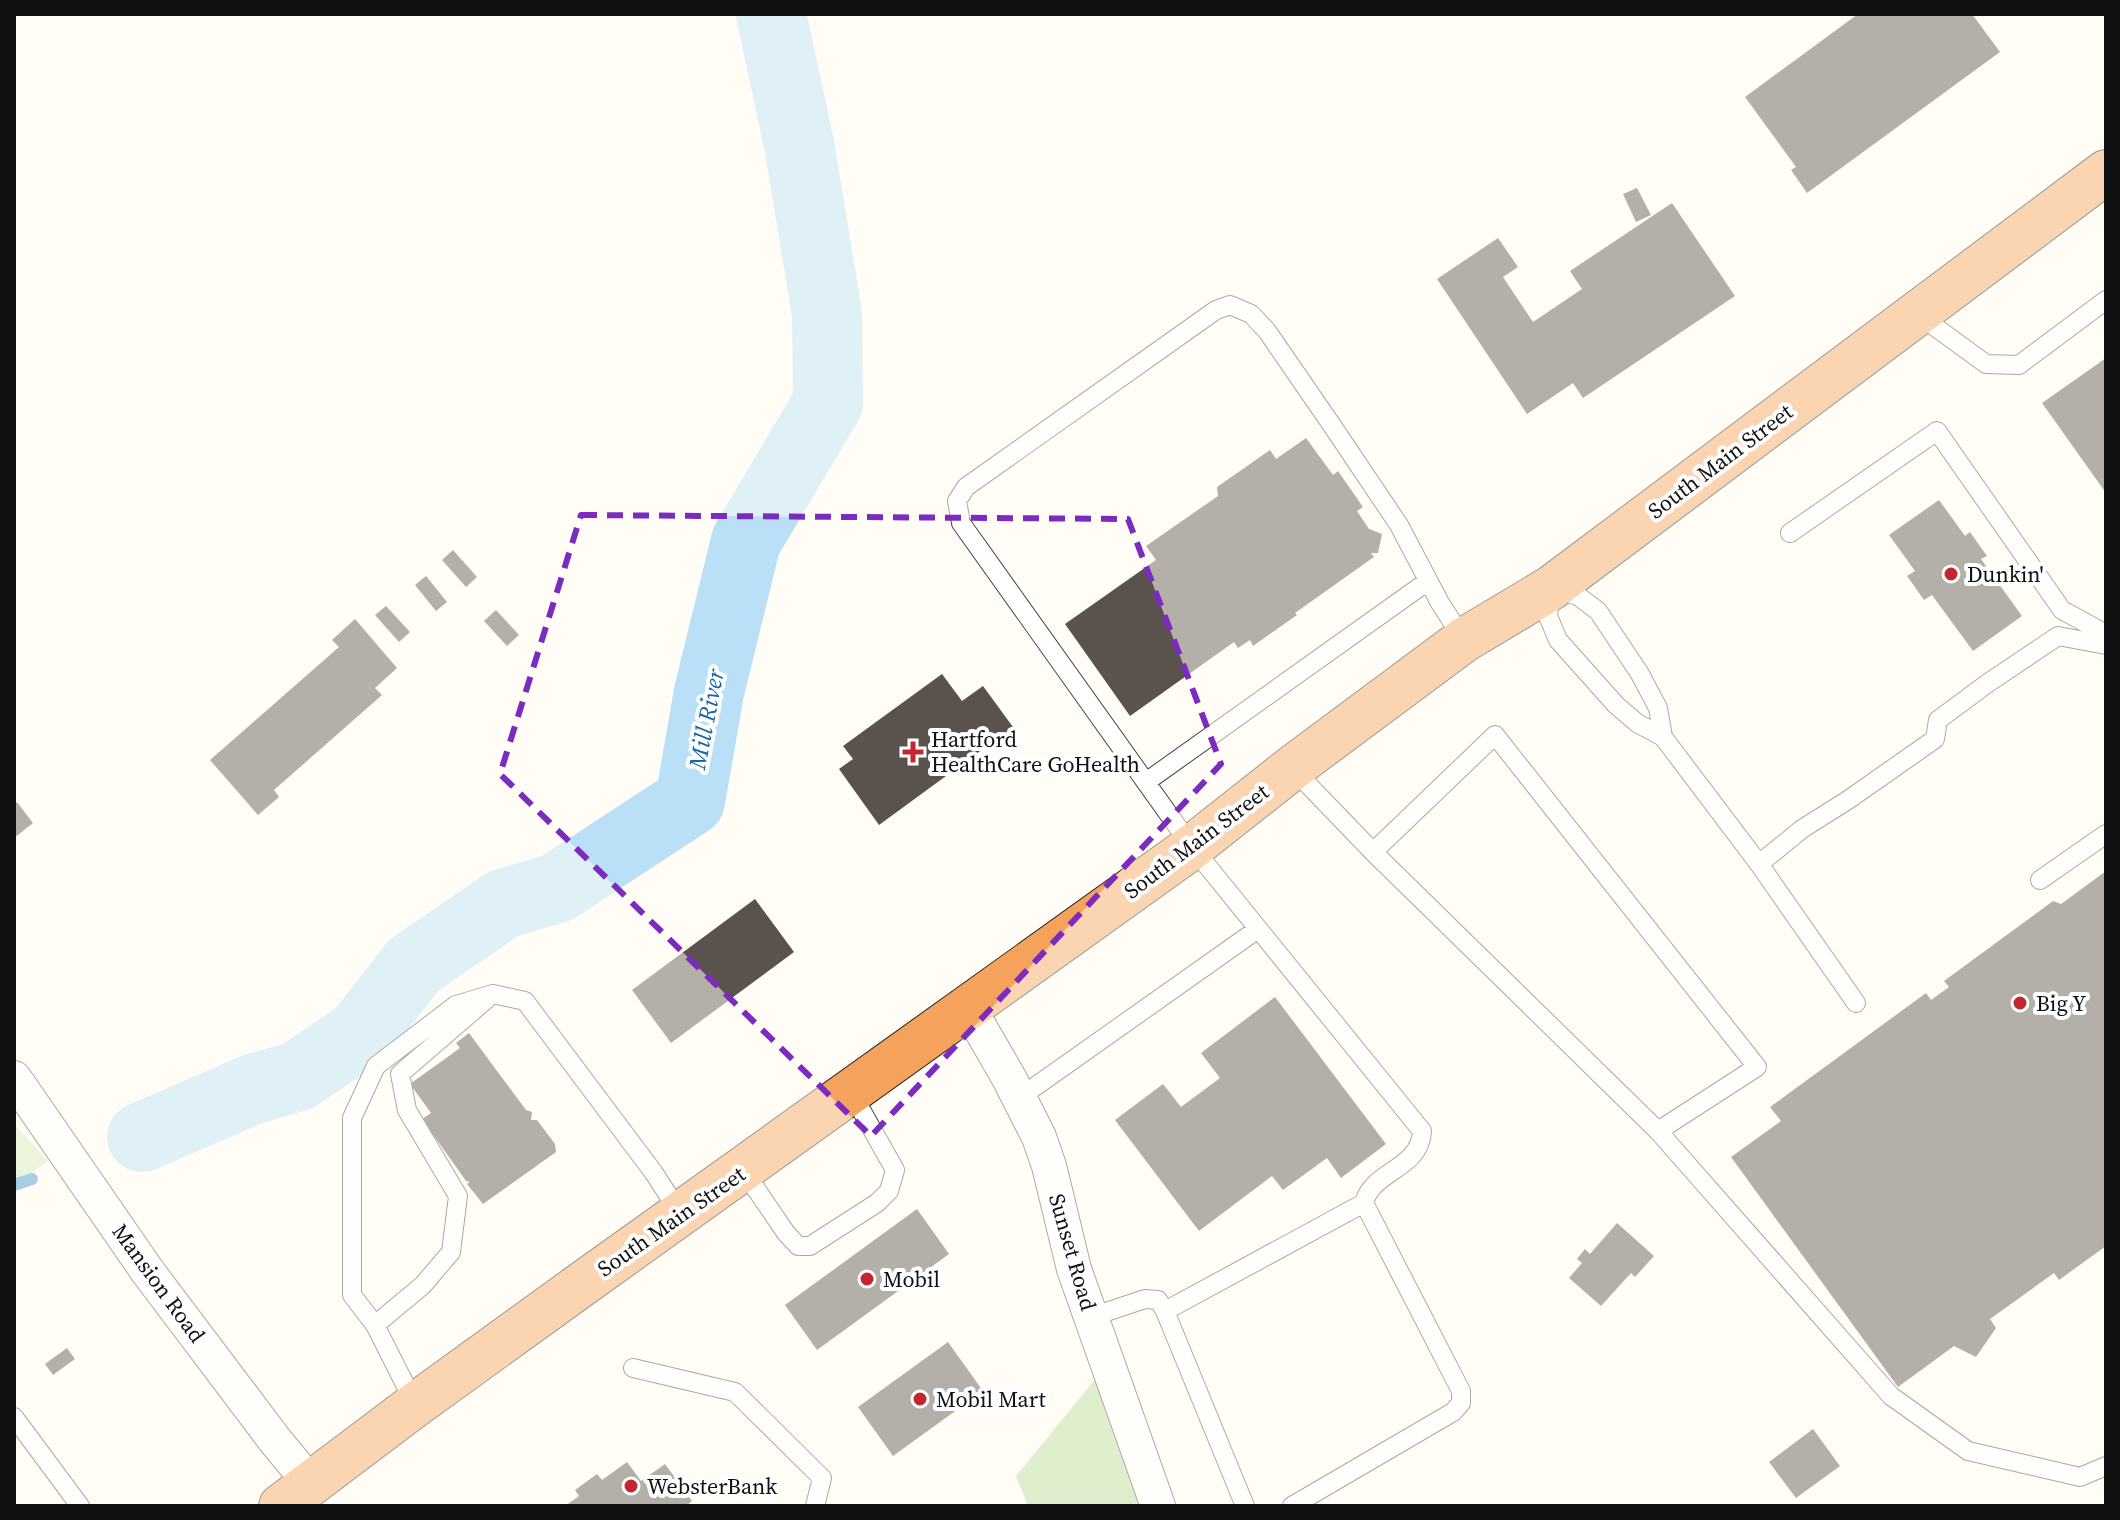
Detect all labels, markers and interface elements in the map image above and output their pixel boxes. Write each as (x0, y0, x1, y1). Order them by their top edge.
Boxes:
street label: South Main Street (1642, 396, 1799, 525)
place label: Dunkin' (1967, 559, 2044, 589)
marker: Dunkin' (1942, 565, 1960, 583)
water label: Mill River (680, 665, 732, 773)
place label: Hartford HealthCare GoHealth (931, 724, 1140, 779)
marker: Hartford HealthCare GoHealth (902, 741, 924, 763)
street label: South Main Street (1118, 776, 1275, 905)
place label: Big Y (2036, 988, 2086, 1018)
marker: Big Y (2011, 994, 2029, 1012)
street label: South Main Street (591, 1158, 752, 1283)
street label: Sunset Road (1042, 1190, 1104, 1314)
street label: Mansion Road (106, 1217, 213, 1349)
place label: Mobil (883, 1264, 940, 1294)
marker: Mobil (858, 1270, 876, 1288)
place label: Mobil Mart (936, 1384, 1046, 1414)
marker: Mobil Mart (911, 1390, 929, 1408)
place label: WebsterBank (647, 1471, 778, 1501)
marker: WebsterBank (622, 1477, 640, 1495)

